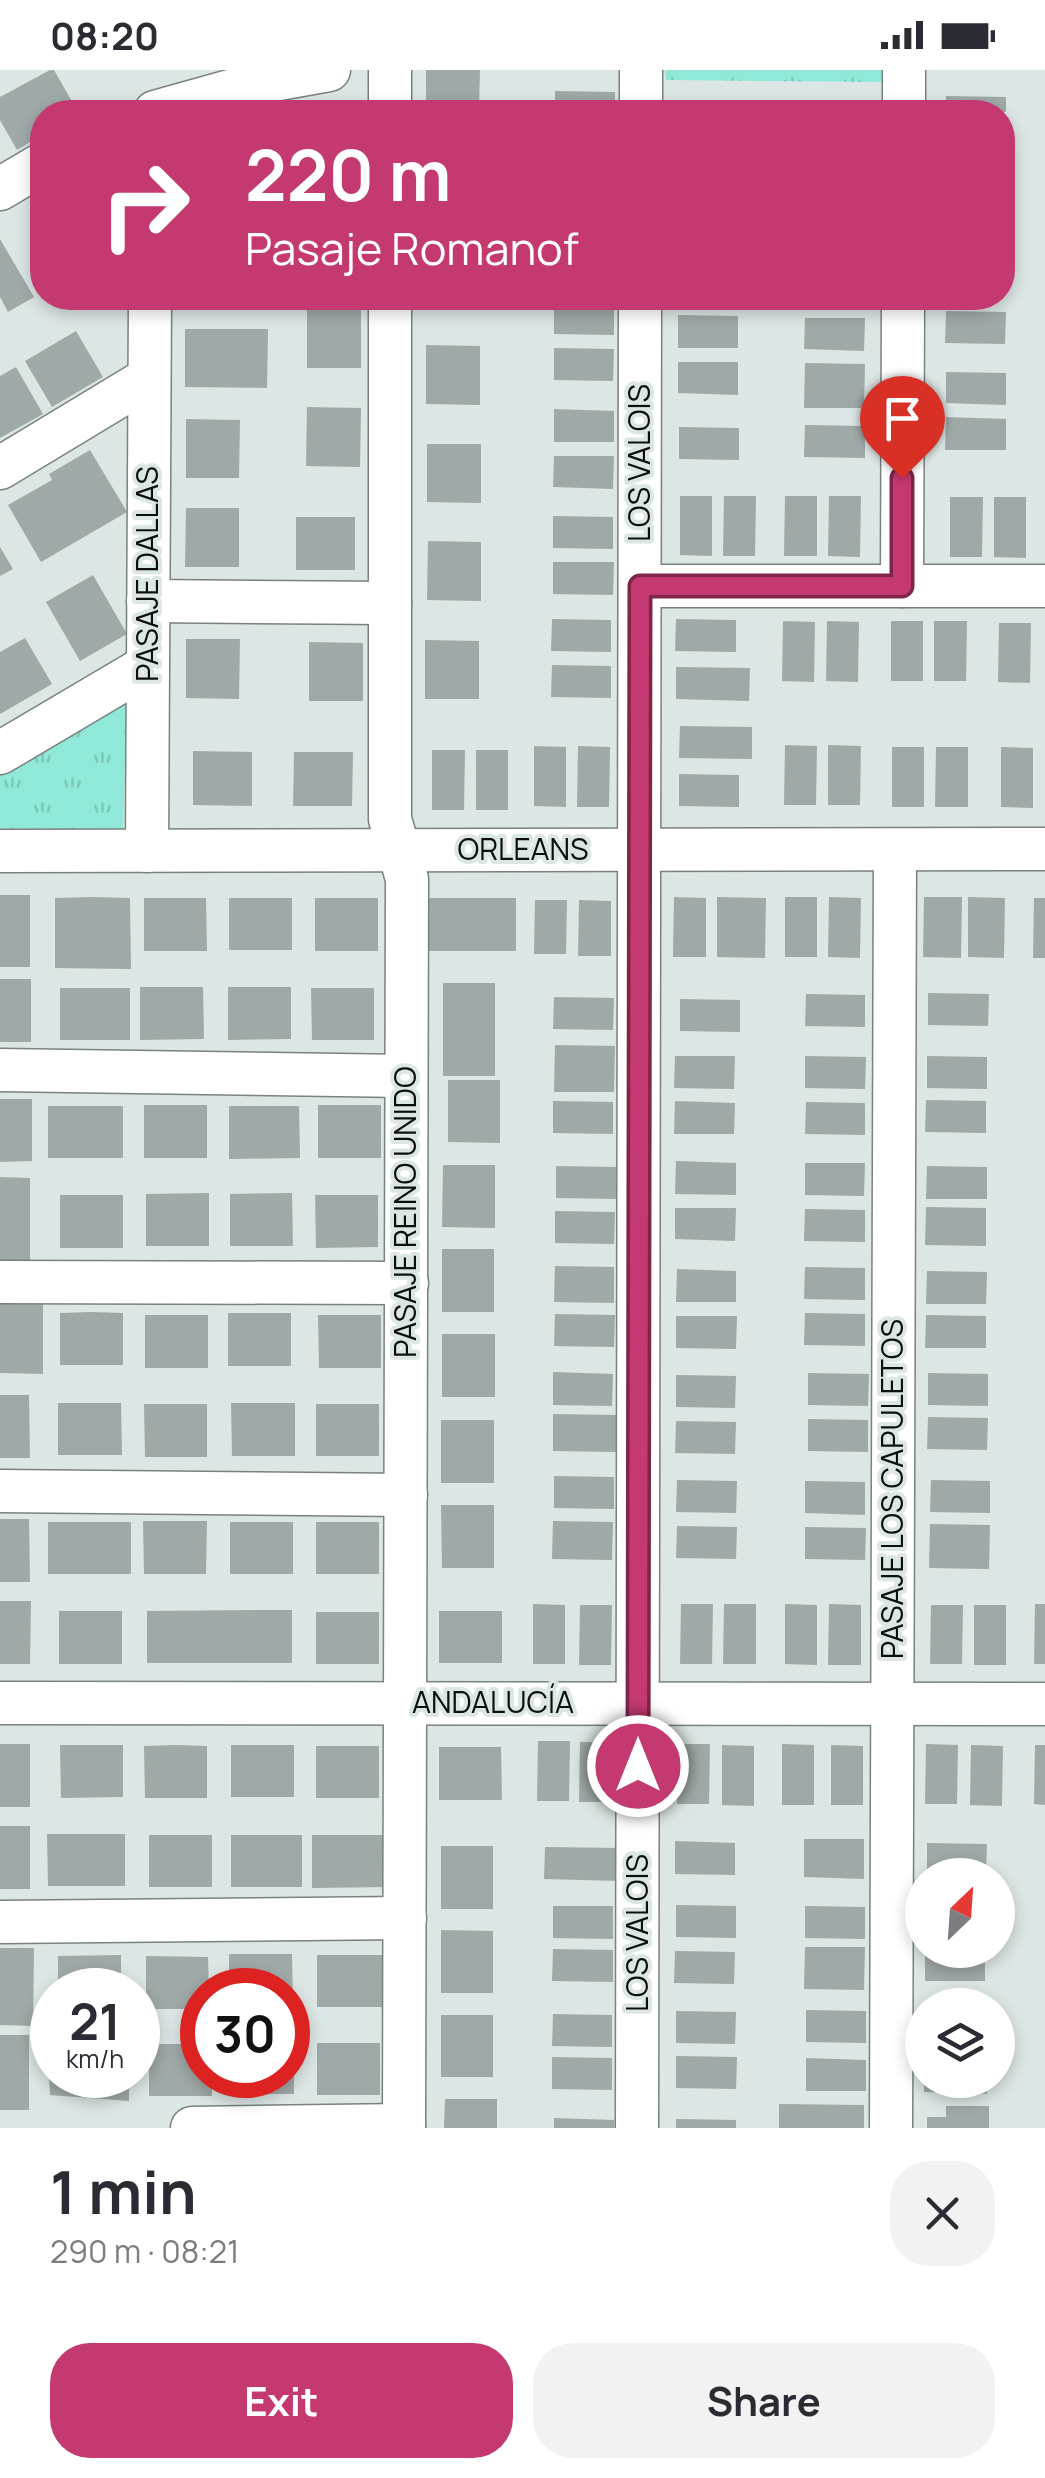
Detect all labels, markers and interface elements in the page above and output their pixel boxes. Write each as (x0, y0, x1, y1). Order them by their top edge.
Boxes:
text: 08:20 (50, 9, 159, 61)
text: 220 m (245, 126, 451, 222)
icon: right (80, 140, 210, 270)
text: Pasaje Romanof (245, 217, 579, 279)
pin (860, 376, 945, 479)
street label: LOS VALOIS (618, 384, 659, 542)
icon: arrive (875, 391, 930, 446)
street label: PASAJE DALLAS (126, 466, 167, 682)
street label: ORLEANS (457, 828, 589, 869)
street label: PASAJE REINO UNIDO (384, 1066, 425, 1358)
street label: PASAJE LOS CAPULETOS (871, 1319, 912, 1659)
street label: ANDALUCÍA (412, 1681, 574, 1722)
position arrow (586, 1714, 690, 1818)
street label: LOS VALOIS (616, 1854, 657, 2012)
north arrow (905, 1858, 1015, 1968)
map controls (905, 1858, 1015, 2098)
speed limit sign: 30 (180, 1968, 310, 2098)
text: 21 (69, 1987, 121, 2055)
button: layers (905, 1988, 1015, 2098)
text: km/h (66, 2041, 124, 2076)
text: 1 min (50, 2150, 197, 2232)
button: close (890, 2161, 995, 2266)
text: 290 m · 08:21 (50, 2229, 240, 2273)
button: Exit (50, 2343, 513, 2458)
button: Share (533, 2343, 995, 2458)

